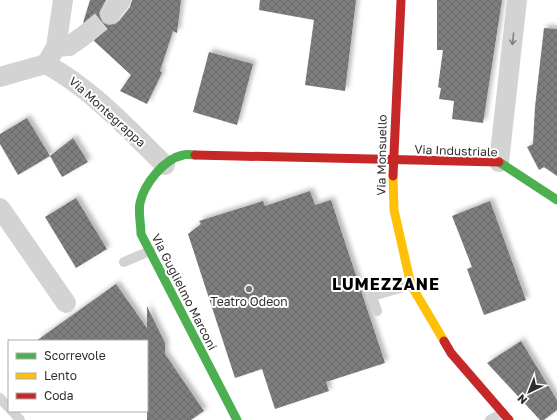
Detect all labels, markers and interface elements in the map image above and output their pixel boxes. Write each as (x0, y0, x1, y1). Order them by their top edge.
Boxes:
one-way arrow (509, 32, 517, 45)
street label: Via Montegrappa (66, 73, 149, 150)
street label: Via Monsuello (373, 114, 390, 196)
street label: Via Industriale (414, 142, 498, 159)
street label: Via Guglielmo Marconi (149, 231, 220, 353)
district label: LUMEZZANE (332, 274, 440, 294)
marker: Teatro Odeon (244, 284, 254, 294)
place label: Teatro Odeon (210, 294, 288, 309)
legend (8, 340, 148, 412)
text: Scorrevole (44, 348, 106, 363)
text: Lento (44, 368, 77, 383)
north arrow (509, 372, 549, 412)
text: Coda (44, 388, 74, 403)
text: N (514, 392, 529, 407)

